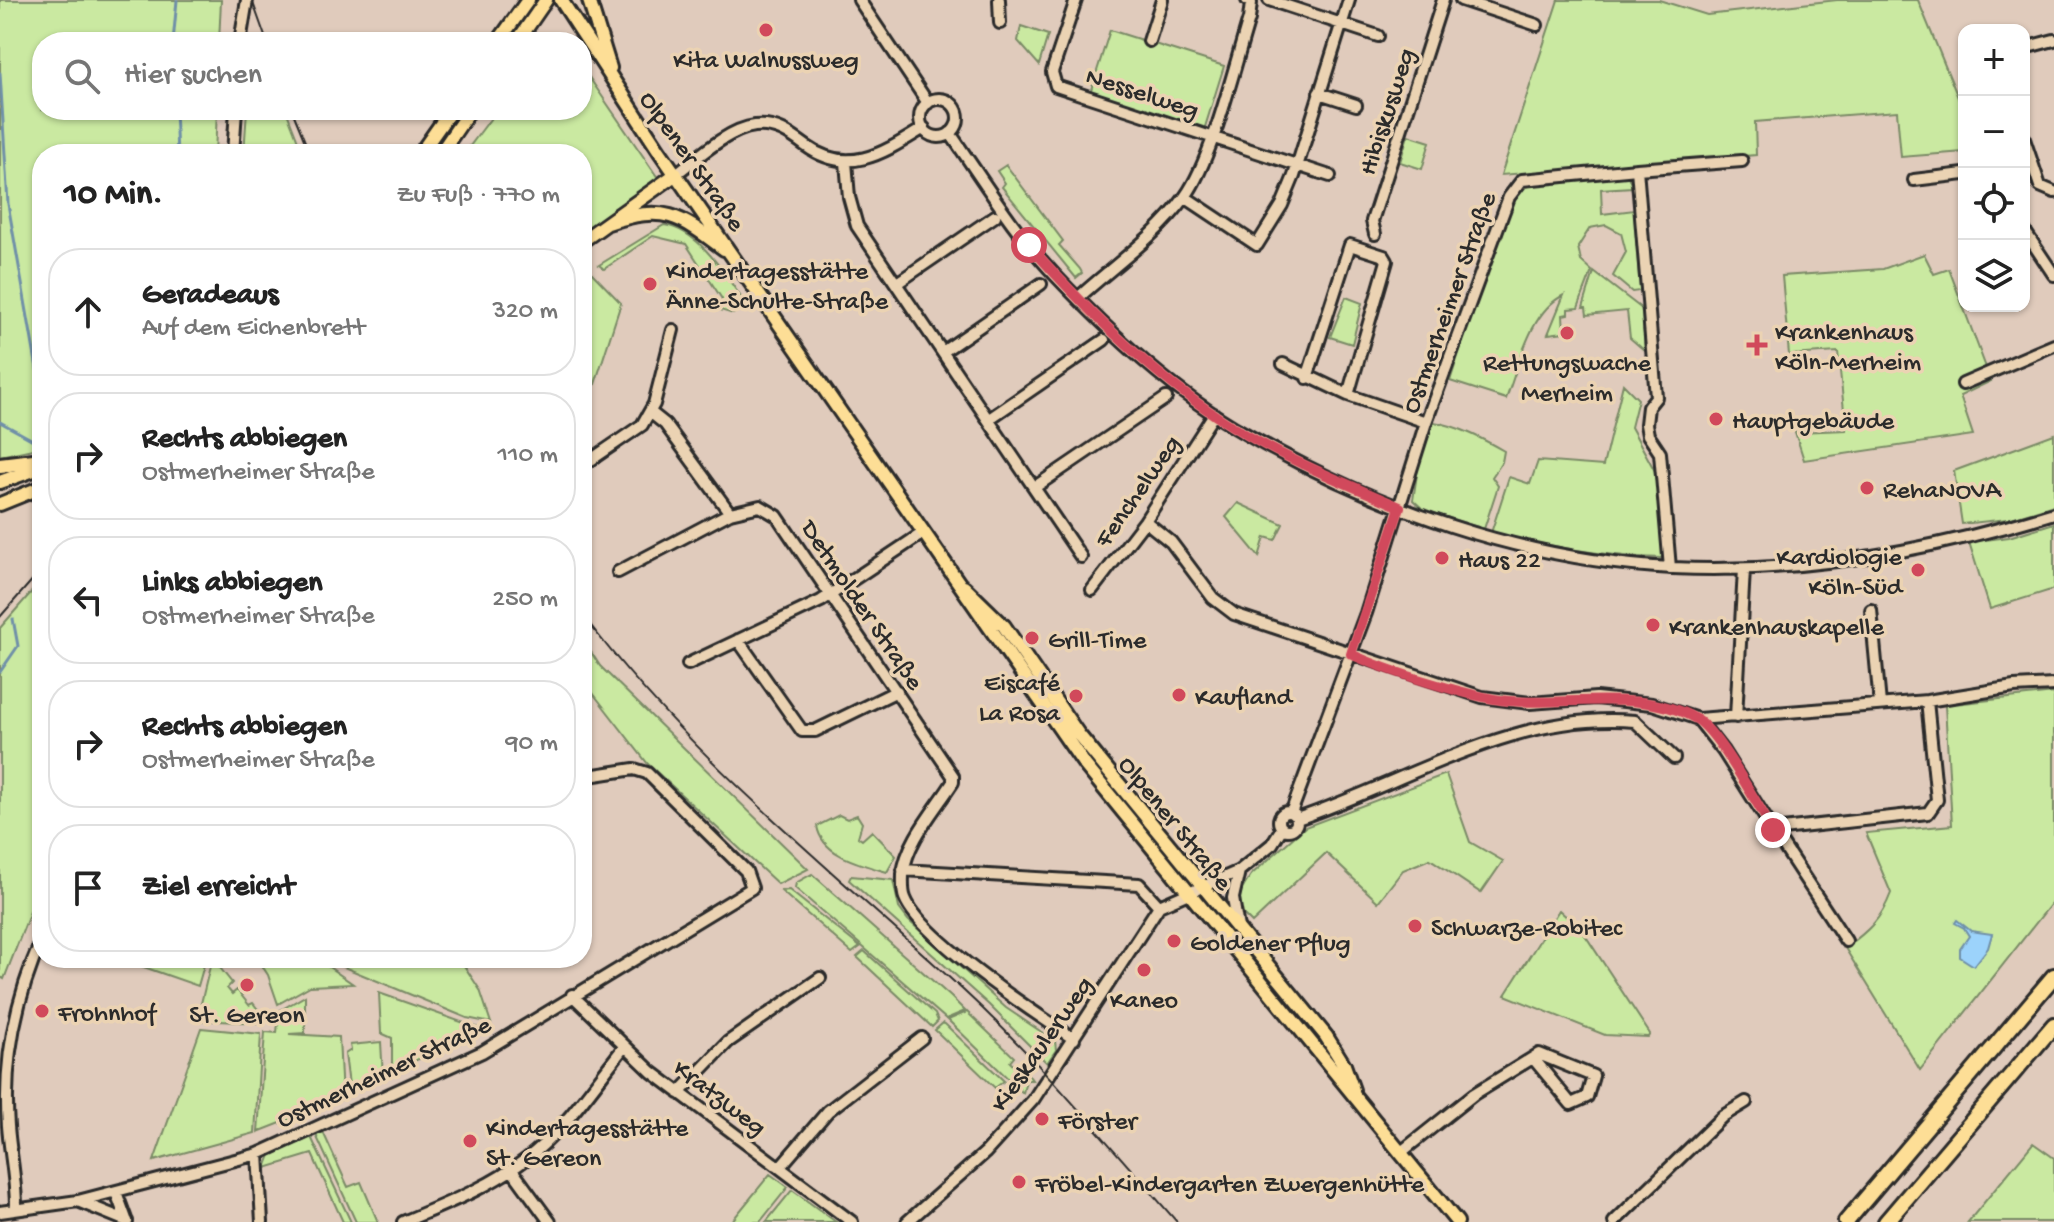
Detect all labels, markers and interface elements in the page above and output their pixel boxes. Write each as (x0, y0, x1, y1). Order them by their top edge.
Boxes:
marker: Kita Walnussweg (757, 21, 775, 39)
map controls (1958, 24, 2030, 312)
button: + (1958, 24, 2030, 96)
search box (32, 32, 592, 120)
street label: Hibiskusweg (1354, 45, 1424, 180)
place label: Kita Walnussweg (673, 47, 859, 78)
icon: search (60, 54, 104, 98)
text: Hier suchen (124, 59, 262, 94)
street label: Nesselweg (1081, 62, 1202, 128)
street label: Olpener Straße (631, 86, 750, 239)
button: − (1958, 96, 2030, 168)
button: locate (1958, 168, 2030, 240)
text: 10 Min. (64, 176, 163, 216)
text: Zu Fuß · 770 m (397, 181, 560, 212)
street label: Ostmerheimer Straße (1397, 188, 1506, 418)
route start (1011, 227, 1047, 263)
button: layers (1958, 240, 2030, 312)
place label: Kindertagesstätte Änne-Schulte-Straße (666, 258, 889, 319)
marker: Kindertagesstätte Änne-Schulte-Straße (641, 275, 659, 293)
text: Geradeaus (142, 279, 279, 314)
icon: ahead (66, 290, 110, 334)
text: 320 m (492, 297, 558, 328)
text: Auf dem Eichenbrett (142, 314, 365, 345)
place label: Krankenhaus Köln-Merheim (1775, 319, 1921, 380)
marker: Rettungswache Merheim (1558, 324, 1576, 342)
marker: Krankenhaus Köln-Merheim (1746, 334, 1768, 356)
place label: Rettungswache Merheim (1483, 350, 1652, 411)
place label: Hauptgebäude (1732, 408, 1895, 439)
marker: Hauptgebäude (1707, 410, 1725, 428)
text: Rechts abbiegen (142, 423, 347, 458)
street label: Fenchelweg (1089, 431, 1189, 555)
icon: right (66, 434, 110, 478)
text: 110 m (498, 441, 558, 472)
text: Ostmerheimer Straße (142, 458, 375, 489)
place label: RehaNOVA (1883, 477, 2003, 508)
marker: RehaNOVA (1858, 479, 1876, 497)
street label: Detmolder Straße (791, 514, 929, 698)
place label: Kardiologie Köln-Süd (1777, 544, 1904, 605)
place label: Haus 22 (1458, 547, 1541, 578)
marker: Haus 22 (1433, 549, 1451, 567)
marker: Kardiologie Köln-Süd (1909, 561, 1927, 579)
text: Links abbiegen (142, 567, 322, 602)
icon: left (66, 578, 110, 622)
text: 250 m (492, 585, 558, 616)
text: Ostmerheimer Straße (142, 602, 375, 633)
place label: Krankenhauskapelle (1669, 614, 1885, 645)
marker: Krankenhauskapelle (1644, 616, 1662, 634)
place label: Grill-Time (1048, 627, 1147, 658)
marker: Grill-Time (1023, 629, 1041, 647)
place label: Eiscafé La Rosa (979, 670, 1062, 731)
place label: Kaufland (1195, 684, 1293, 715)
marker: Kaufland (1170, 686, 1188, 704)
marker: Eiscafé La Rosa (1067, 687, 1085, 705)
text: Rechts abbiegen (142, 711, 347, 746)
icon: right (66, 722, 110, 766)
text: 90 m (506, 729, 558, 760)
text: Ostmerheimer Straße (142, 746, 375, 777)
street label: Olpener Straße (1110, 751, 1238, 899)
route end (1755, 812, 1791, 848)
icon: arrive (66, 866, 110, 910)
text: Ziel erreicht (142, 871, 294, 906)
place label: Schwarze-Robitec (1431, 915, 1623, 946)
marker: Schwarze-Robitec (1406, 917, 1424, 935)
place label: Goldener Pflug (1190, 930, 1350, 961)
marker: Goldener Pflug (1165, 932, 1183, 950)
marker: Kaneo (1135, 961, 1153, 979)
street label: Kieskaulerweg (986, 972, 1102, 1119)
marker: St. Gereon (238, 976, 256, 994)
place label: Kaneo (1110, 987, 1178, 1018)
place label: Frohnhof (57, 1000, 158, 1031)
marker: Frohnhof (33, 1002, 51, 1020)
place label: St. Gereon (189, 1002, 305, 1033)
street label: Ostmerheimer Straße (273, 1011, 497, 1137)
street label: Kratzweg (666, 1055, 771, 1145)
place label: Förster (1057, 1108, 1140, 1139)
marker: Förster (1033, 1110, 1051, 1128)
place label: Kindertagesstätte St. Gereon (486, 1115, 689, 1176)
marker: Kindertagesstätte St. Gereon (461, 1132, 479, 1150)
place label: Fröbel-Kindergarten Zwergenhütte (1034, 1171, 1425, 1202)
marker: Fröbel-Kindergarten Zwergenhütte (1010, 1173, 1028, 1191)

